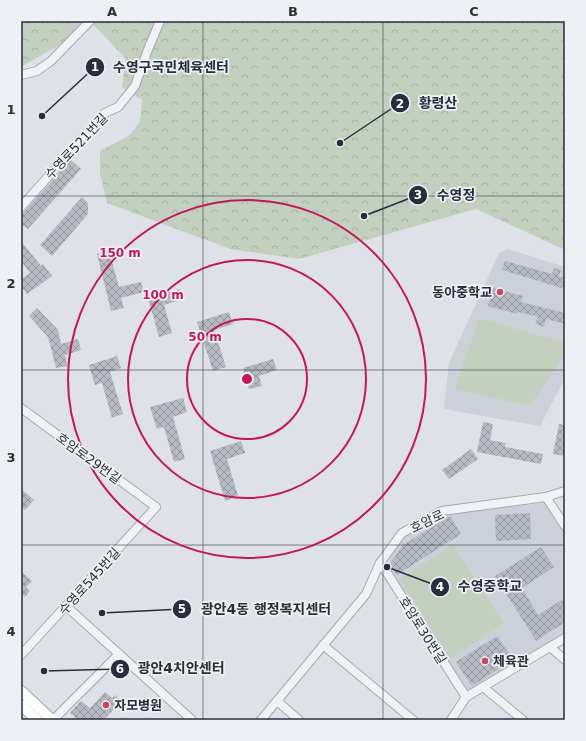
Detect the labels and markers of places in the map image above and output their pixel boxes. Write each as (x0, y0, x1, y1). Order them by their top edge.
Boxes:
callout: 수영구국민체육센터 (85, 54, 237, 80)
callout: 황령산 (390, 90, 465, 116)
callout: 수영정 (408, 182, 483, 208)
place label: 동아중학교 (432, 285, 492, 300)
marker: 동아중학교 (495, 287, 505, 297)
centre of rings (240, 372, 254, 386)
callout: 수영중학교 (430, 574, 531, 600)
callout: 광안4동 행정복지센터 (172, 596, 339, 622)
place label: 체육관 (493, 654, 529, 669)
callout: 광안4치안센터 (110, 656, 233, 682)
marker: 체육관 (480, 656, 490, 666)
place label: 자모병원 (114, 698, 162, 713)
marker: 자모병원 (101, 700, 111, 710)

